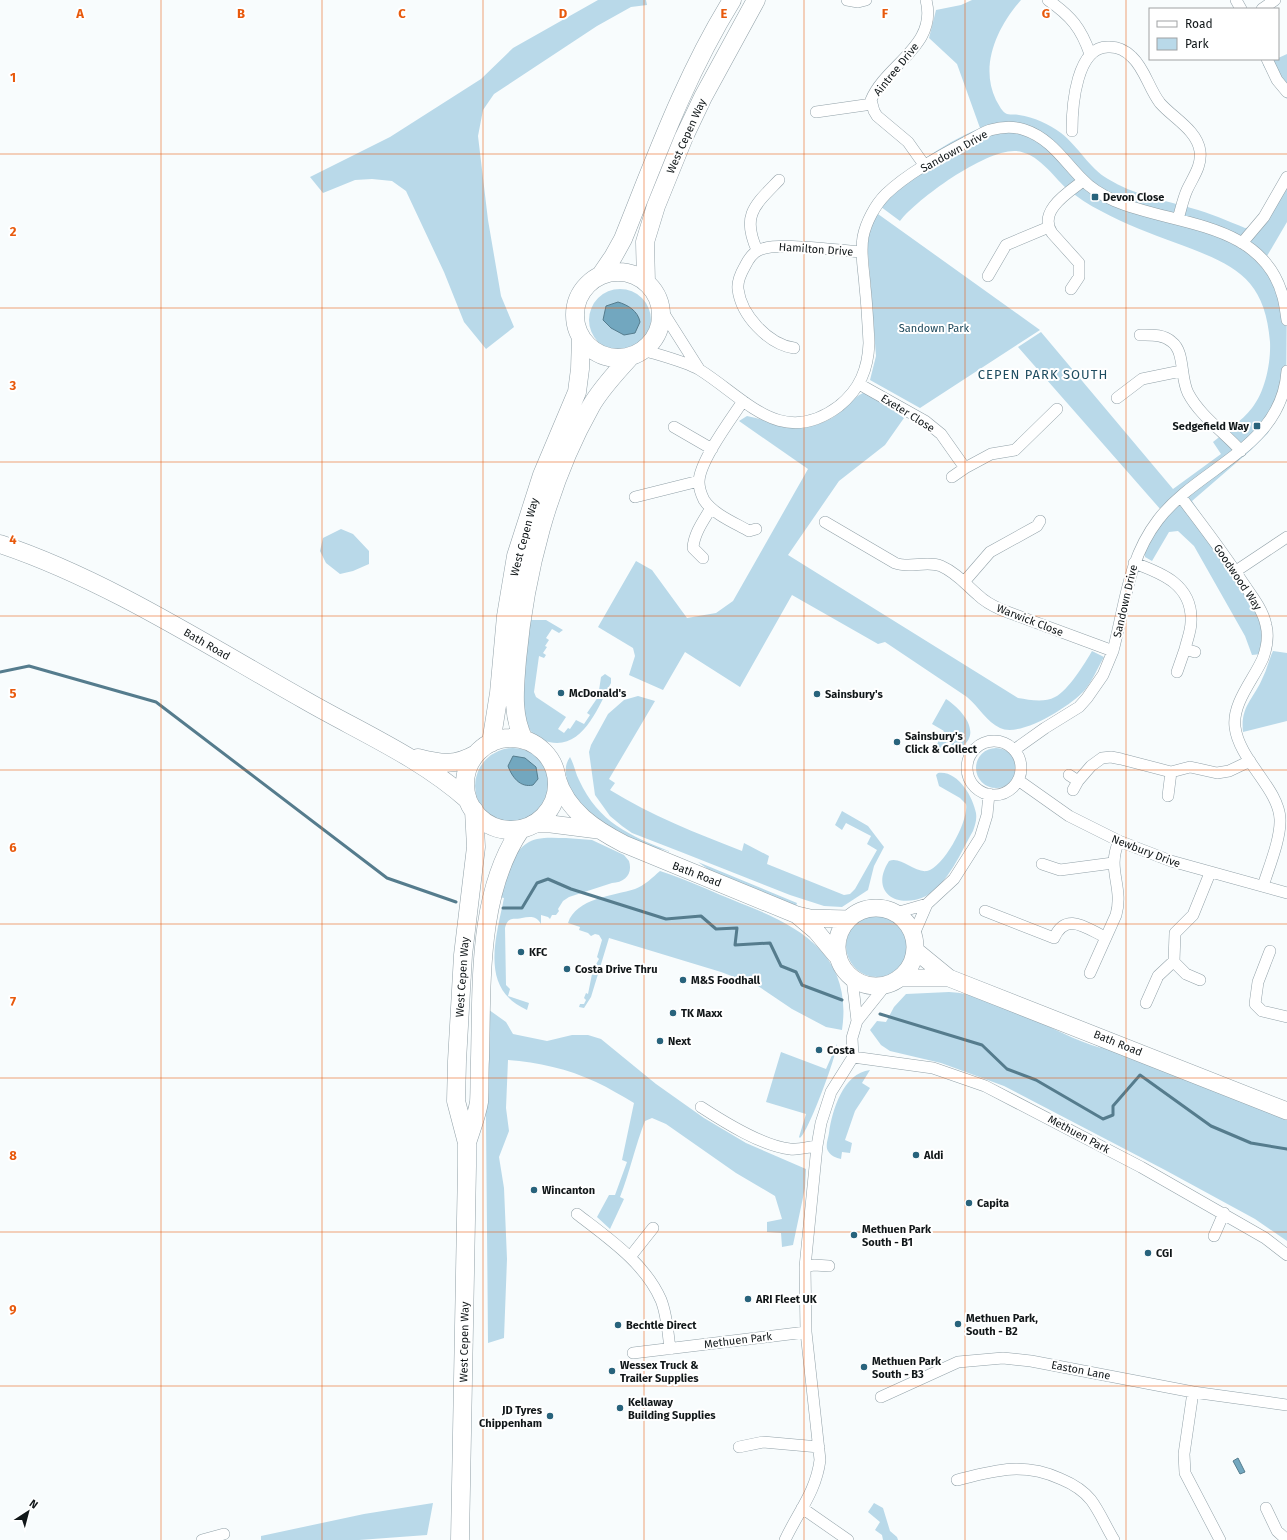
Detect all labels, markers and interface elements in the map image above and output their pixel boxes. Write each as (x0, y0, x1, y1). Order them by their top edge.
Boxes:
text: A (75, 6, 84, 21)
text: B (237, 6, 245, 21)
text: C (398, 6, 406, 21)
text: D (559, 6, 568, 21)
text: E (721, 6, 728, 21)
text: F (882, 6, 889, 21)
text: G (1042, 6, 1050, 21)
legend (1149, 8, 1279, 60)
text: Road (1185, 17, 1213, 31)
text: Park (1185, 37, 1209, 51)
street label: Aintree Drive (871, 40, 922, 98)
text: 1 (10, 70, 16, 85)
street label: West Cepen Way (664, 96, 709, 176)
street label: Sandown Drive (919, 128, 990, 175)
place label: Devon Close (1103, 191, 1164, 204)
marker: Devon Close (1090, 192, 1100, 202)
text: 2 (10, 224, 17, 239)
street label: Hamilton Drive (778, 240, 854, 259)
park label: Sandown Park (899, 322, 970, 335)
district label: CEPEN PARK SOUTH (978, 367, 1108, 382)
text: 3 (9, 378, 17, 393)
street label: Exeter Close (878, 392, 937, 435)
place label: Sedgefield Way (1173, 420, 1249, 433)
marker: Sedgefield Way (1252, 421, 1262, 431)
street label: West Cepen Way (508, 496, 541, 578)
text: 4 (9, 532, 17, 547)
street label: Goodwood Way (1211, 542, 1265, 613)
street label: Sandown Drive (1111, 563, 1140, 639)
street label: Warwick Close (995, 602, 1065, 639)
street label: Bath Road (181, 626, 232, 663)
text: 5 (10, 686, 17, 701)
place label: McDonald's (569, 687, 627, 700)
marker: McDonald's (556, 688, 566, 698)
place label: Sainsbury's (825, 688, 884, 701)
marker: Sainsbury's (812, 689, 822, 699)
place label: Sainsbury's Click & Collect (905, 730, 978, 756)
marker: Sainsbury's Click & Collect (892, 737, 902, 747)
street label: Newbury Drive (1110, 832, 1182, 871)
text: 6 (9, 840, 17, 855)
street label: Bath Road (671, 859, 723, 890)
street label: West Cepen Way (453, 936, 472, 1018)
place label: KFC (529, 946, 548, 959)
marker: KFC (516, 947, 526, 957)
place label: Costa Drive Thru (575, 963, 658, 976)
marker: Costa Drive Thru (562, 964, 572, 974)
place label: M&S Foodhall (691, 974, 761, 987)
marker: M&S Foodhall (678, 975, 688, 985)
text: 7 (10, 994, 16, 1009)
place label: TK Maxx (681, 1007, 723, 1020)
marker: TK Maxx (668, 1008, 678, 1018)
street label: Bath Road (1092, 1028, 1144, 1059)
place label: Next (668, 1035, 692, 1048)
marker: Next (655, 1036, 665, 1046)
place label: Costa (827, 1044, 855, 1057)
marker: Costa (814, 1045, 824, 1055)
street label: Methuen Park (1046, 1113, 1112, 1156)
text: 8 (9, 1148, 17, 1163)
place label: Aldi (923, 1149, 943, 1162)
marker: Aldi (911, 1150, 921, 1160)
place label: Wincanton (542, 1184, 595, 1197)
marker: Wincanton (529, 1185, 539, 1195)
place label: Capita (977, 1197, 1009, 1210)
marker: Capita (964, 1198, 974, 1208)
place label: Methuen Park South - B1 (862, 1223, 932, 1249)
marker: Methuen Park South - B1 (849, 1230, 859, 1240)
place label: CGI (1156, 1247, 1172, 1260)
marker: CGI (1143, 1248, 1153, 1258)
place label: ARI Fleet UK (755, 1293, 818, 1306)
marker: ARI Fleet UK (743, 1294, 753, 1304)
street label: West Cepen Way (457, 1301, 472, 1383)
text: 9 (9, 1302, 17, 1317)
place label: Methuen Park, South - B2 (966, 1312, 1038, 1338)
place label: Bechtle Direct (626, 1319, 697, 1332)
marker: Methuen Park, South - B2 (953, 1319, 963, 1329)
marker: Bechtle Direct (613, 1320, 623, 1330)
street label: Methuen Park (703, 1330, 773, 1351)
place label: Methuen Park South - B3 (872, 1355, 942, 1381)
street label: Easton Lane (1050, 1358, 1112, 1383)
place label: Wessex Truck & Trailer Supplies (620, 1359, 699, 1385)
marker: Methuen Park South - B3 (859, 1362, 869, 1372)
marker: Wessex Truck & Trailer Supplies (607, 1366, 617, 1376)
place label: Kellaway Building Supplies (628, 1396, 716, 1422)
marker: Kellaway Building Supplies (615, 1403, 625, 1413)
place label: JD Tyres Chippenham (479, 1404, 543, 1430)
marker: JD Tyres Chippenham (545, 1411, 555, 1421)
north arrow (8, 1492, 48, 1532)
text: N (27, 1497, 40, 1512)

